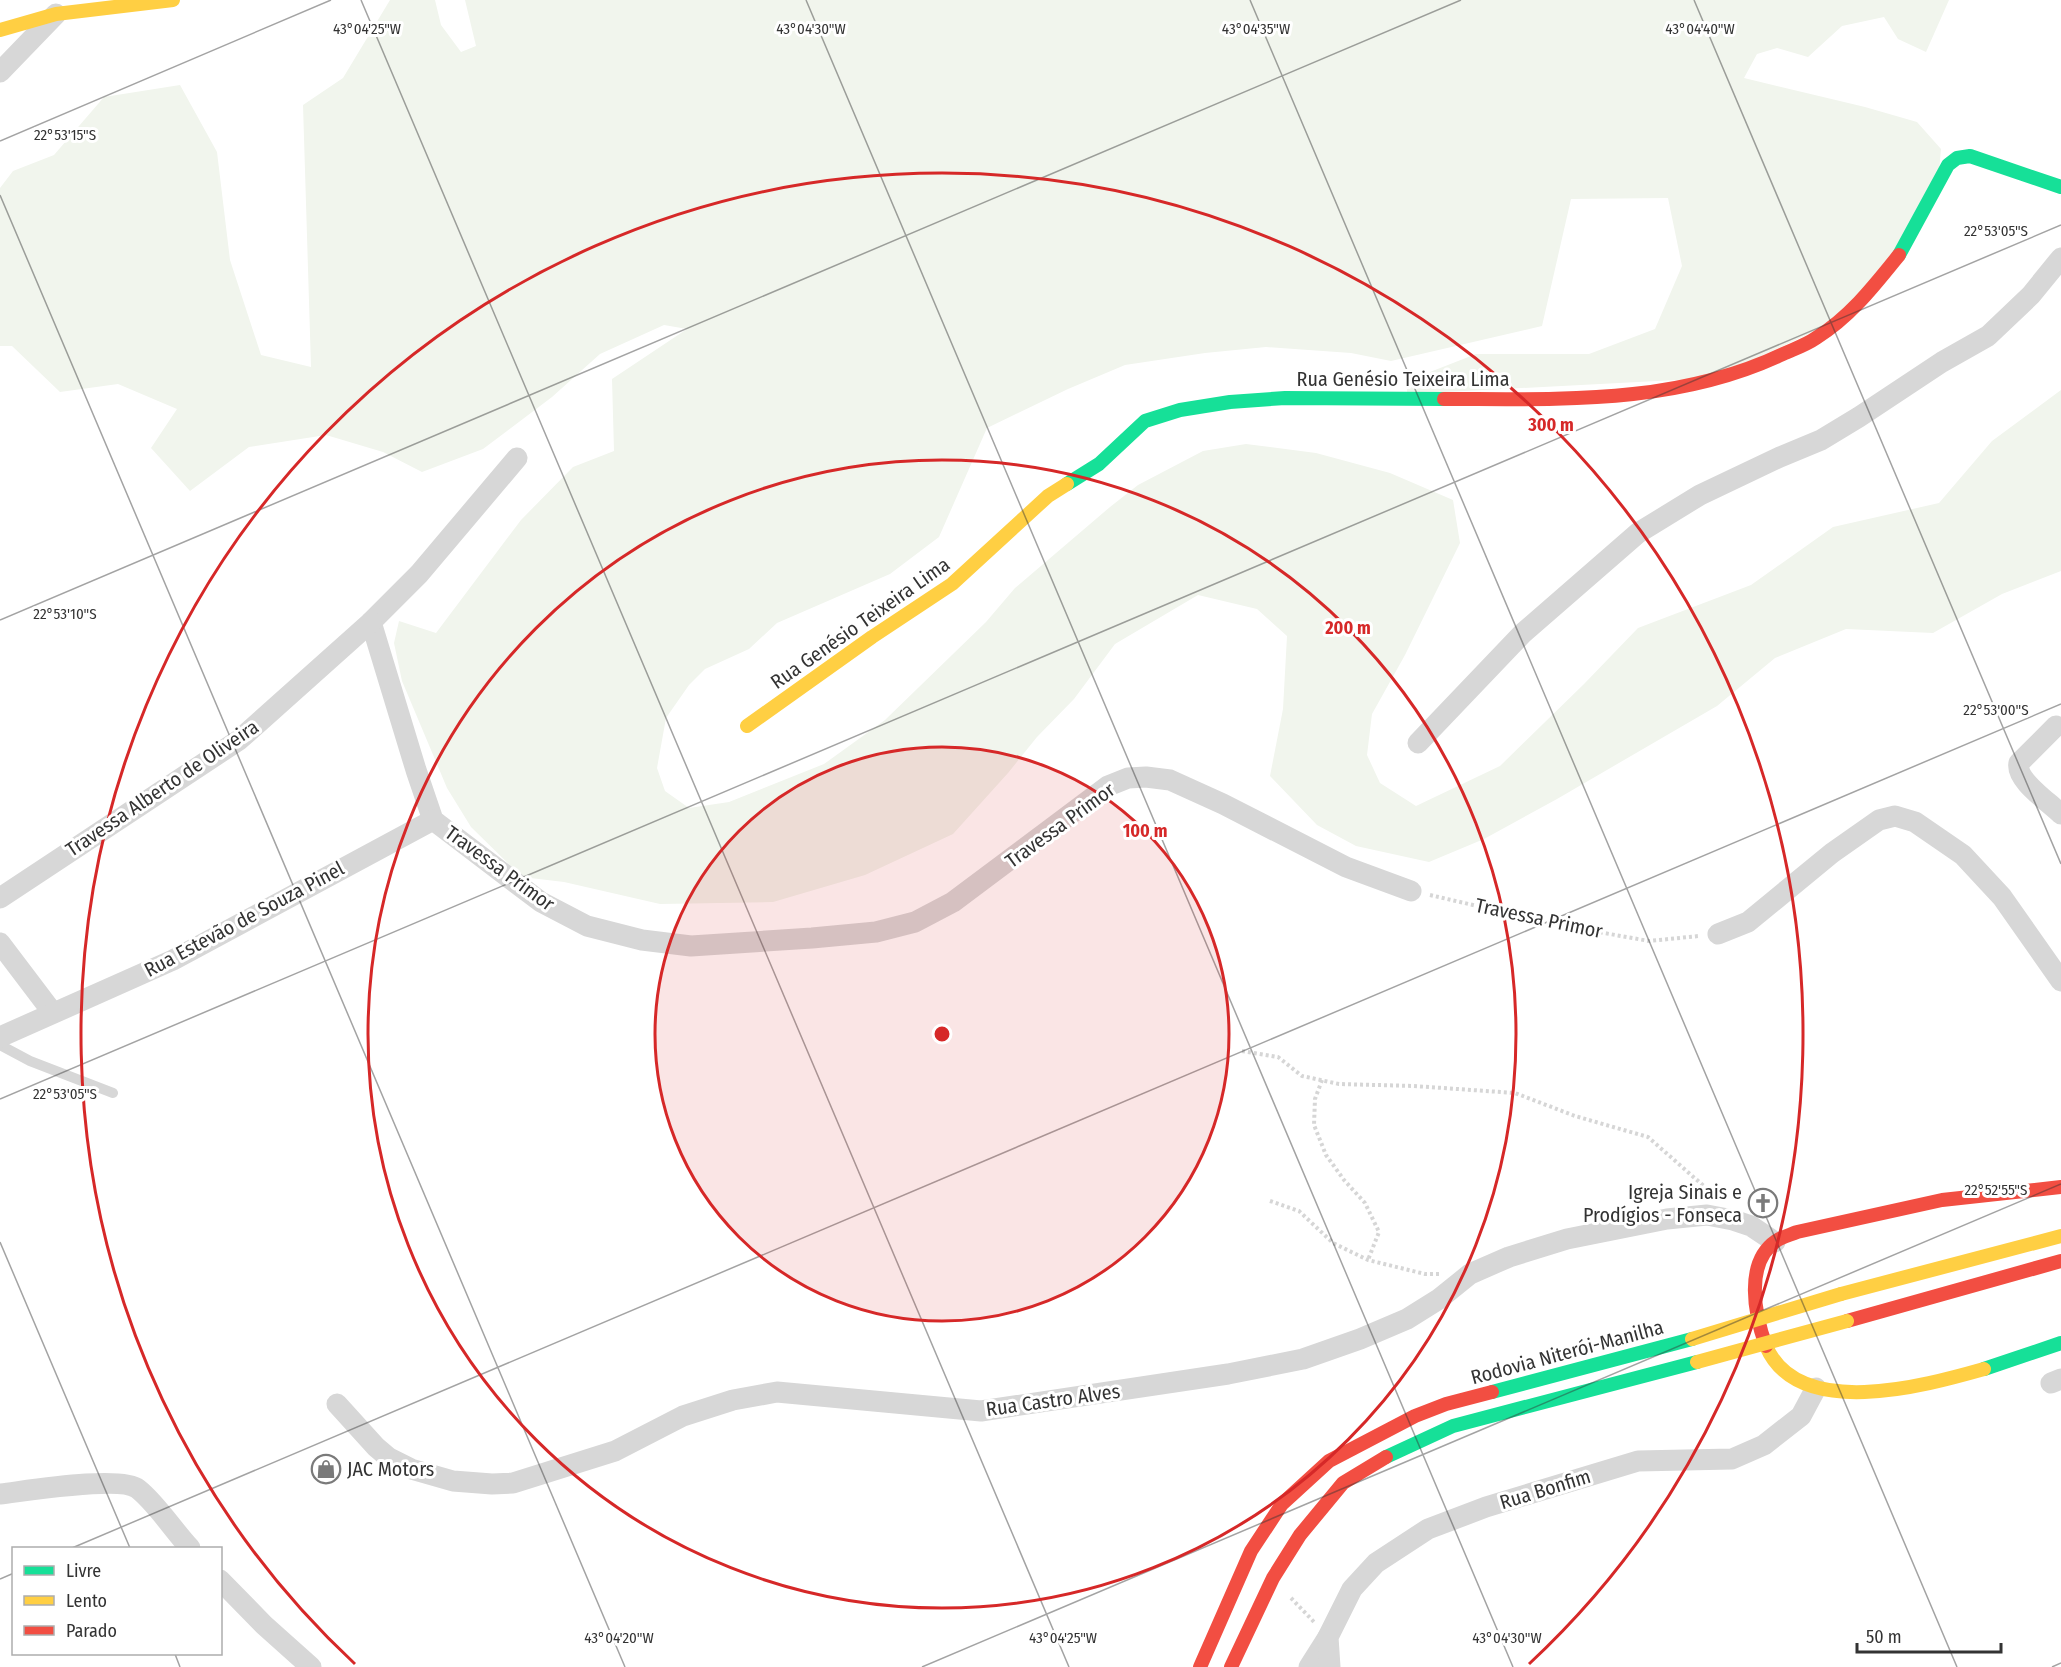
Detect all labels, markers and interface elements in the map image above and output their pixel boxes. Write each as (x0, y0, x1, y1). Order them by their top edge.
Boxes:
text: 43°04'25"W (333, 20, 401, 38)
text: 43°04'30"W (776, 20, 846, 38)
text: 43°04'35"W (1222, 20, 1290, 38)
text: 43°04'40"W (1665, 20, 1735, 38)
text: 22°53'15"S (34, 126, 96, 144)
text: 22°53'05"S (1964, 222, 2028, 240)
street label: Rua Genésio Teixeira Lima (1297, 367, 1509, 391)
text: 300 m (1527, 414, 1574, 436)
street label: Rua Genésio Teixeira Lima (766, 552, 954, 694)
text: 22°53'10"S (33, 605, 97, 623)
text: 200 m (1324, 617, 1371, 639)
text: 22°53'00"S (1963, 701, 2029, 719)
street label: Travessa Alberto de Oliveira (61, 714, 263, 862)
street label: Travessa Primor (1001, 777, 1119, 873)
street label: Travessa Primor (441, 820, 559, 916)
text: 100 m (1123, 820, 1167, 842)
street label: Rua Estevão de Souza Pinel (140, 856, 348, 982)
street label: Travessa Primor (1473, 893, 1605, 943)
centre of rings (932, 1024, 952, 1044)
text: 22°53'05"S (33, 1085, 97, 1103)
place label: Igreja Sinais e Prodígios - Fonseca (1583, 1180, 1742, 1227)
text: 22°52'55"S (1964, 1181, 2028, 1199)
church icon: Igreja Sinais e Prodígios - Fonseca (1747, 1187, 1779, 1219)
street label: Rodovia Niterói-Manilha (1468, 1315, 1666, 1389)
street label: Rua Castro Alves (984, 1379, 1122, 1421)
shop icon: JAC Motors (310, 1453, 342, 1485)
place label: JAC Motors (347, 1457, 434, 1481)
street label: Rua Bonfim (1497, 1464, 1593, 1514)
legend (12, 1547, 222, 1655)
text: Livre (66, 1560, 101, 1582)
text: Lento (66, 1590, 107, 1612)
scale bar (1857, 1616, 2001, 1654)
text: Parado (66, 1620, 117, 1642)
text: 50 m (1866, 1626, 1902, 1648)
text: 43°04'20"W (584, 1629, 654, 1647)
text: 43°04'25"W (1029, 1629, 1097, 1647)
text: 43°04'30"W (1472, 1629, 1542, 1647)

